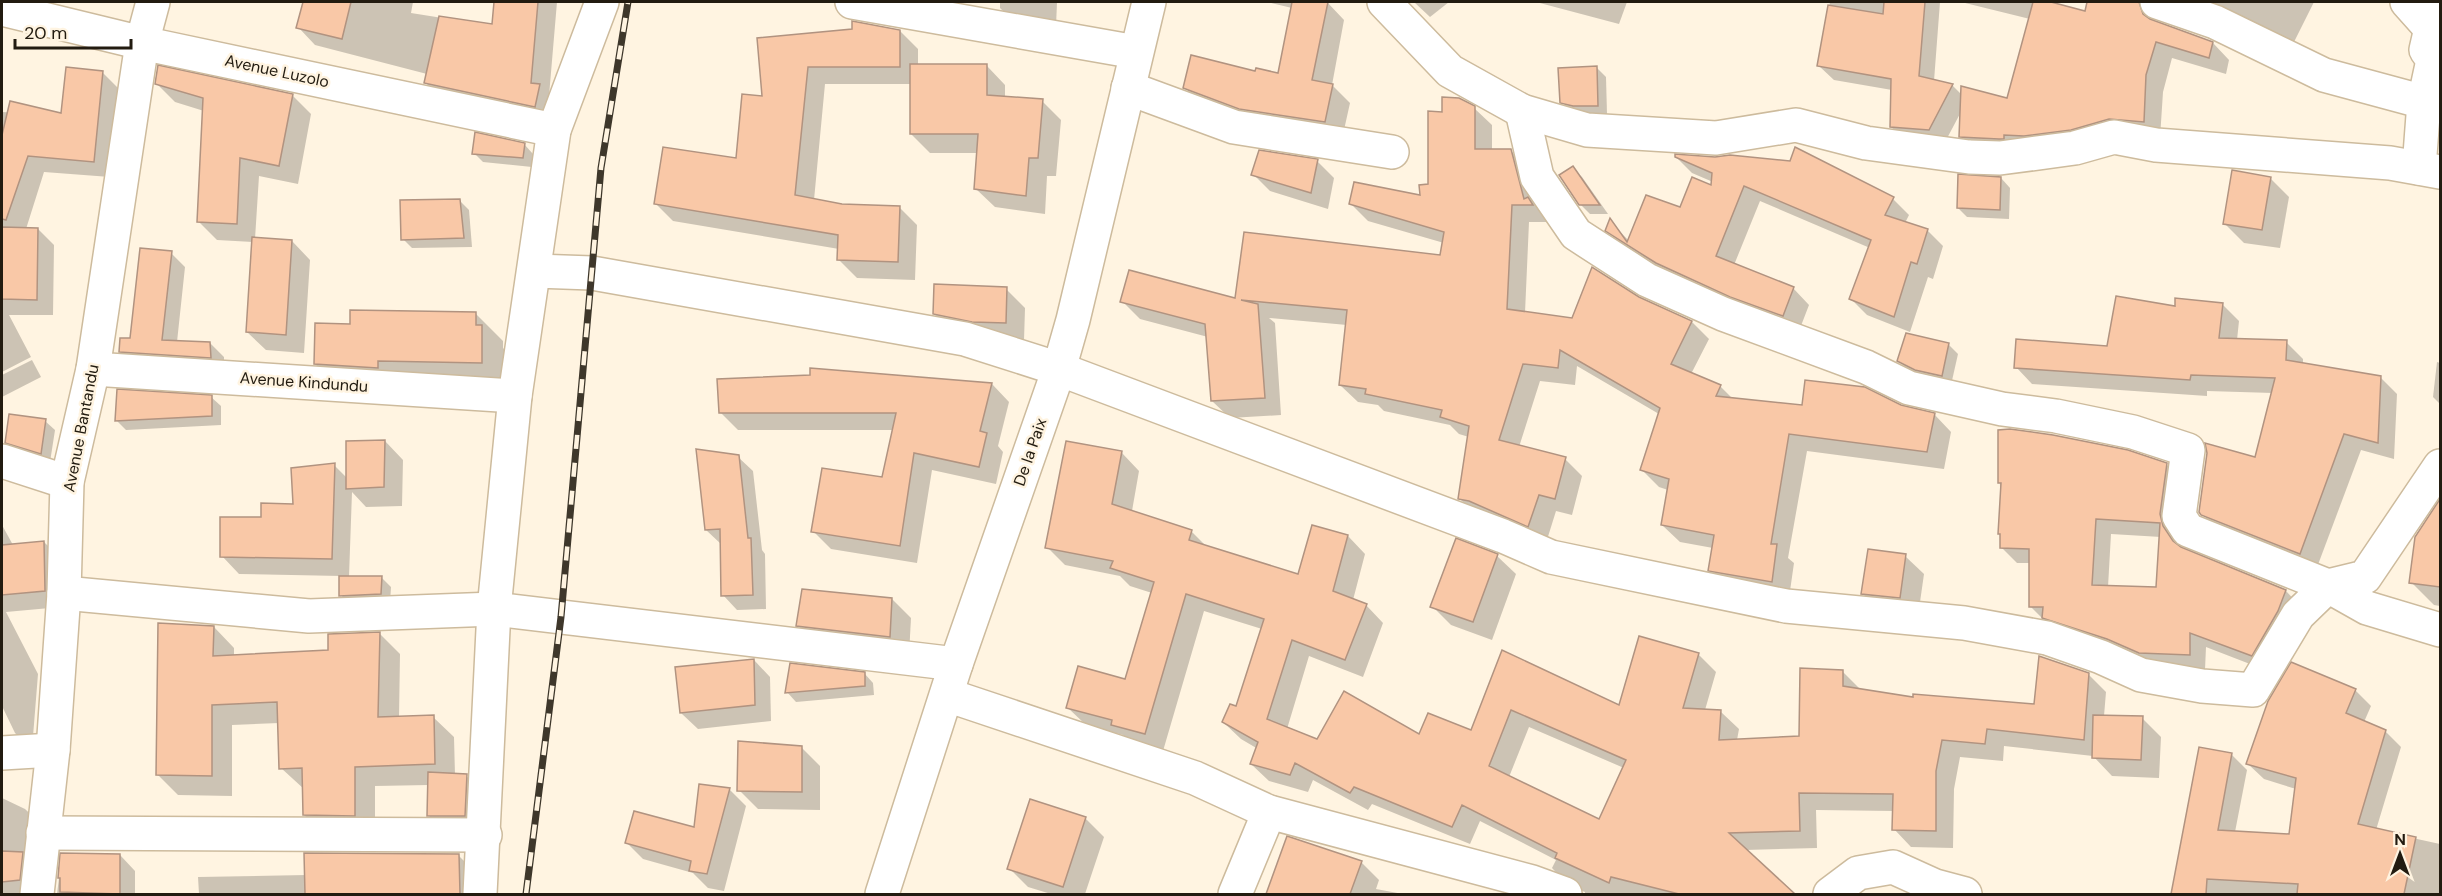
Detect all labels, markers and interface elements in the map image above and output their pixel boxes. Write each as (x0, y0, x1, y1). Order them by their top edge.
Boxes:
scale bar (15, 12, 130, 50)
text: 20 m (24, 21, 67, 45)
street label: Avenue Luzolo (223, 50, 331, 92)
street label: Avenue Bantandu (58, 362, 104, 494)
street label: Avenue Kindundu (239, 367, 369, 397)
street label: De la Paix (1009, 415, 1051, 489)
north arrow (2370, 824, 2430, 884)
text: N (2394, 829, 2406, 850)

